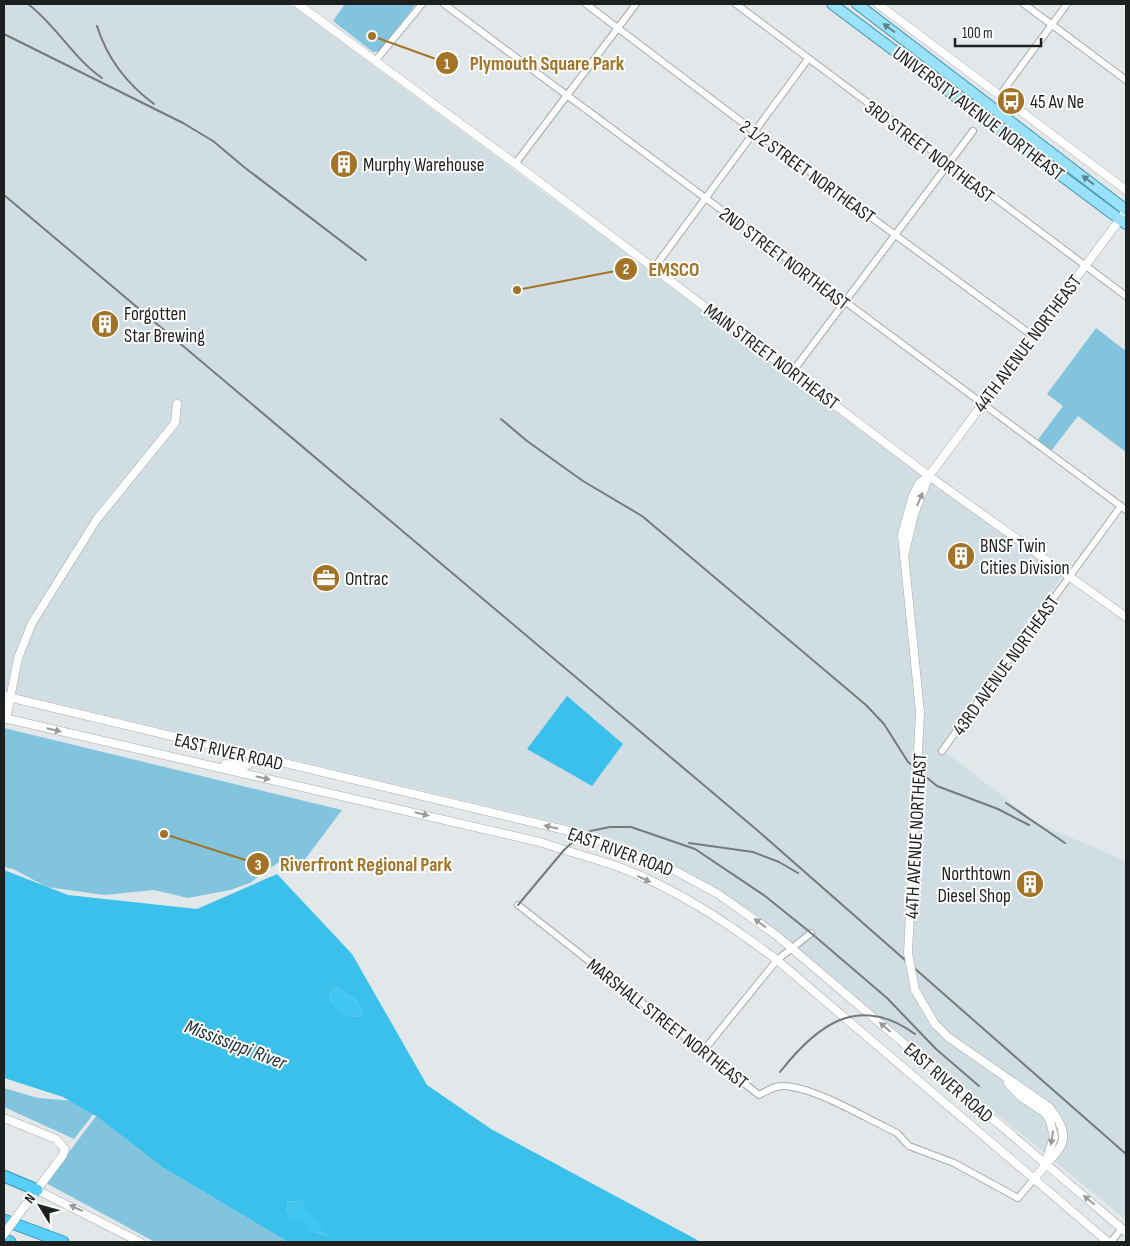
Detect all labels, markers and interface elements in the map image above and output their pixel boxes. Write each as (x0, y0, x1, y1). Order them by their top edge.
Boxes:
scale bar (955, 15, 1041, 47)
one-way arrow (882, 23, 896, 33)
text: 100 m (962, 24, 993, 43)
street label: UNIVERSITY AVENUE NORTHEAST (888, 42, 1069, 186)
callout: Plymouth Square Park (435, 46, 634, 81)
text: Plymouth Square Park (470, 52, 625, 76)
text: 1 (444, 55, 450, 74)
bus stop icon: 45 Av Ne (996, 86, 1026, 116)
place label: 45 Av Ne (1030, 91, 1084, 114)
street label: 3RD STREET NORTHEAST (860, 96, 999, 209)
street label: 2 1/2 STREET NORTHEAST (735, 115, 879, 229)
building icon: Murphy Warehouse (329, 149, 359, 179)
place label: Murphy Warehouse (363, 154, 484, 177)
one-way arrow (1081, 175, 1095, 185)
street label: 2ND STREET NORTHEAST (714, 203, 854, 316)
callout: EMSCO (614, 251, 710, 286)
text: EMSCO (649, 258, 699, 282)
text: 2 (623, 260, 629, 279)
street label: 44TH AVENUE NORTHEAST (969, 271, 1087, 417)
street label: MAIN STREET NORTHEAST (699, 299, 843, 416)
place label: Forgotten Star Brewing (124, 303, 205, 348)
building icon: Forgotten Star Brewing (90, 309, 120, 339)
one-way arrow (917, 492, 925, 506)
place label: BNSF Twin Cities Division (980, 535, 1070, 580)
building icon: BNSF Twin Cities Division (946, 541, 976, 571)
office icon: Ontrac (311, 563, 341, 593)
place label: Ontrac (345, 568, 389, 591)
street label: 43RD AVENUE NORTHEAST (948, 591, 1065, 740)
one-way arrow (46, 726, 62, 734)
street label: EAST RIVER ROAD (172, 729, 285, 776)
street label: 44TH AVENUE NORTHEAST (901, 752, 932, 919)
one-way arrow (256, 774, 271, 782)
one-way arrow (414, 810, 429, 818)
one-way arrow (543, 823, 558, 831)
street label: EAST RIVER ROAD (565, 823, 676, 882)
callout: Riverfront Regional Park (245, 847, 462, 882)
text: Riverfront Regional Park (280, 853, 453, 877)
text: 3 (255, 856, 262, 875)
place label: Northtown Diesel Shop (937, 863, 1011, 908)
building icon: Northtown Diesel Shop (1015, 869, 1045, 899)
one-way arrow (637, 875, 651, 883)
one-way arrow (753, 918, 767, 928)
street label: MARSHALL STREET NORTHEAST (582, 954, 753, 1095)
water label: Mississippi River (181, 1015, 291, 1076)
one-way arrow (880, 1021, 892, 1033)
street label: EAST RIVER ROAD (899, 1038, 997, 1128)
one-way arrow (1048, 1130, 1056, 1146)
north arrow (15, 1181, 65, 1231)
text: N (21, 1190, 39, 1207)
one-way arrow (1083, 1195, 1096, 1206)
one-way arrow (69, 1204, 83, 1212)

